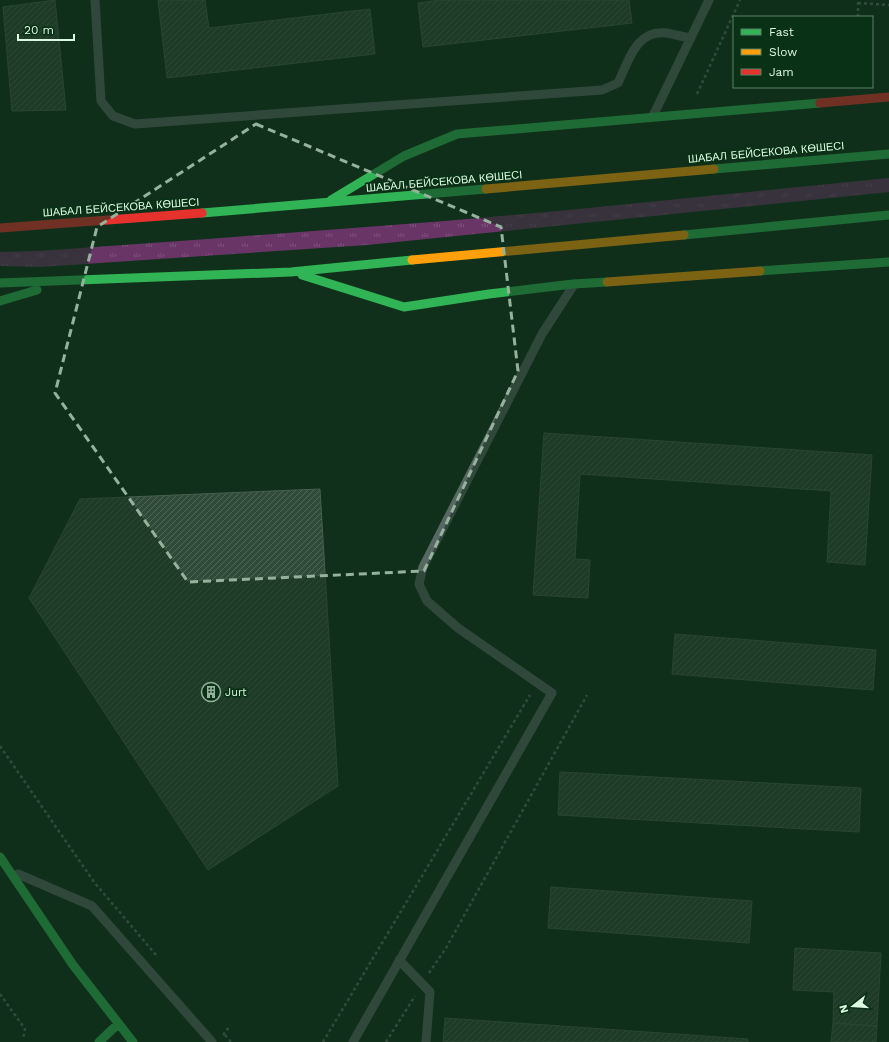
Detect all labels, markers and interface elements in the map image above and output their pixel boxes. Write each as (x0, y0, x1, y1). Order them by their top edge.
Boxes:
scale bar (18, 16, 74, 42)
legend (733, 16, 873, 88)
text: 20 m (24, 23, 54, 37)
text: Fast (769, 25, 794, 39)
text: Slow (769, 45, 797, 59)
text: Jam (769, 65, 794, 79)
street label: ШАБАЛ БЕЙСЕКОВА КӨШЕСІ (687, 139, 845, 166)
street label: ШАБАЛ БЕЙСЕКОВА КӨШЕСІ (365, 168, 523, 195)
street label: ШАБАЛ БЕЙСЕКОВА КӨШЕСІ (42, 196, 200, 219)
building icon: Jurt (200, 681, 222, 703)
place label: Jurt (225, 686, 247, 699)
north arrow (833, 986, 873, 1026)
text: N (837, 1003, 851, 1015)

